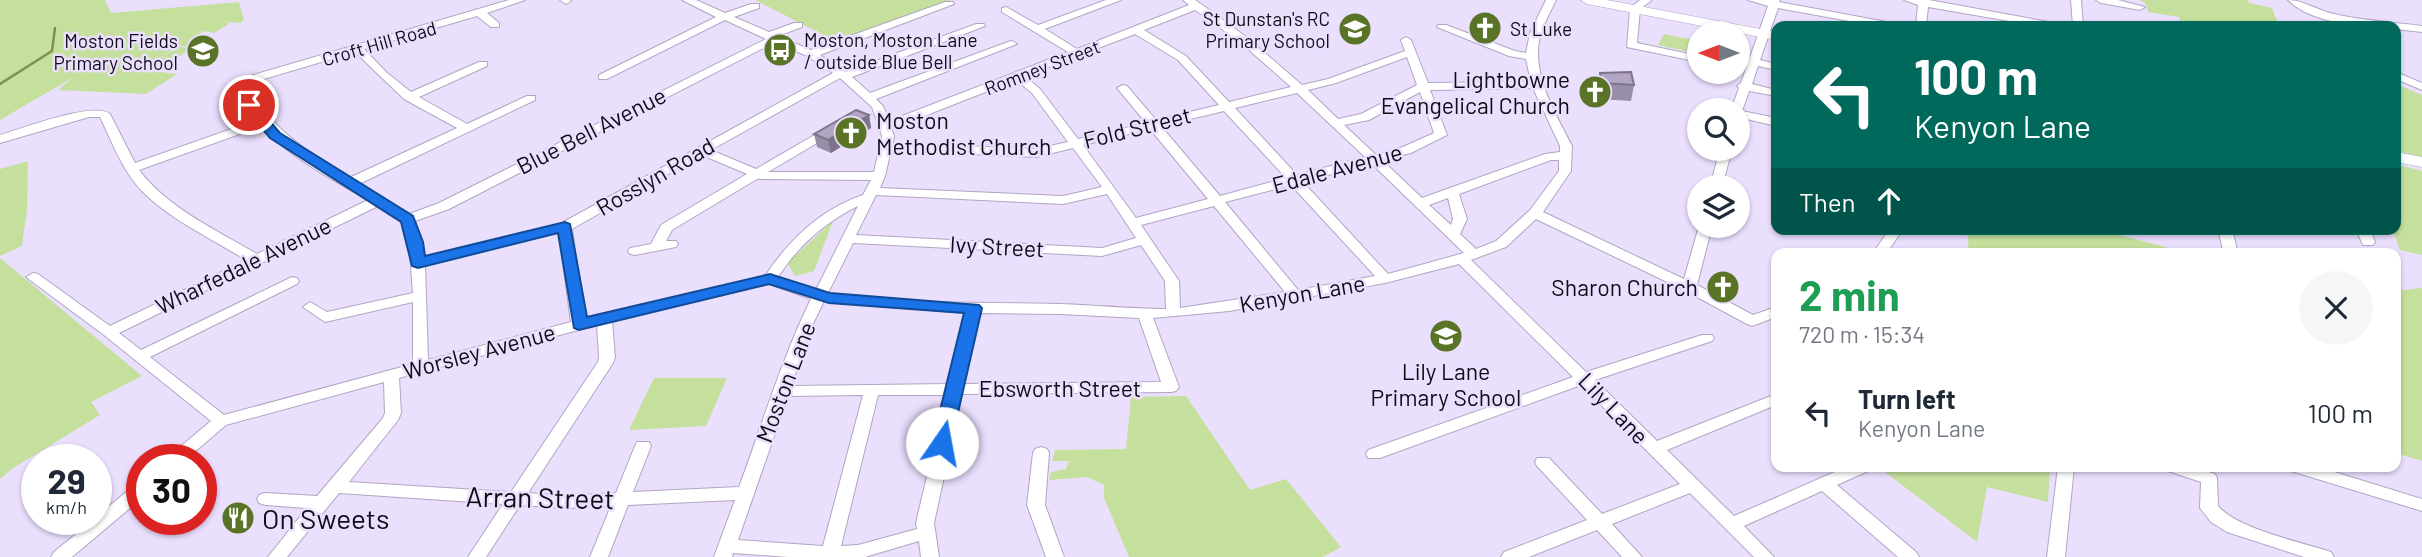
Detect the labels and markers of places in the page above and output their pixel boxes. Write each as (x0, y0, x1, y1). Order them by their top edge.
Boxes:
place label: St Dunstan's RC Primary School (1203, 7, 1330, 52)
church icon: St Luke (1466, 9, 1504, 47)
school or university icon: St Dunstan's RC Primary School (1336, 10, 1374, 48)
place label: St Luke (1510, 17, 1572, 40)
place label: Moston, Moston Lane / outside Blue Bell (804, 28, 978, 73)
place label: Moston Fields Primary School (53, 29, 178, 74)
bus stop icon: Moston, Moston Lane / outside Blue Bell (761, 31, 799, 69)
school or university icon: Moston Fields Primary School (184, 32, 222, 70)
place label: Lightbowne Evangelical Church (1381, 65, 1570, 119)
church icon: Lightbowne Evangelical Church (1576, 73, 1614, 111)
pin (219, 75, 279, 135)
place label: Moston Methodist Church (876, 106, 1051, 160)
church icon: Moston Methodist Church (832, 114, 870, 152)
church icon: Sharon Church (1704, 268, 1742, 306)
place label: Sharon Church (1551, 273, 1698, 301)
school or university icon: Lily Lane Primary School (1427, 317, 1465, 355)
place label: Lily Lane Primary School (1371, 357, 1521, 411)
restaurant icon: On Sweets (219, 499, 257, 537)
place label: On Sweets (262, 501, 390, 535)

